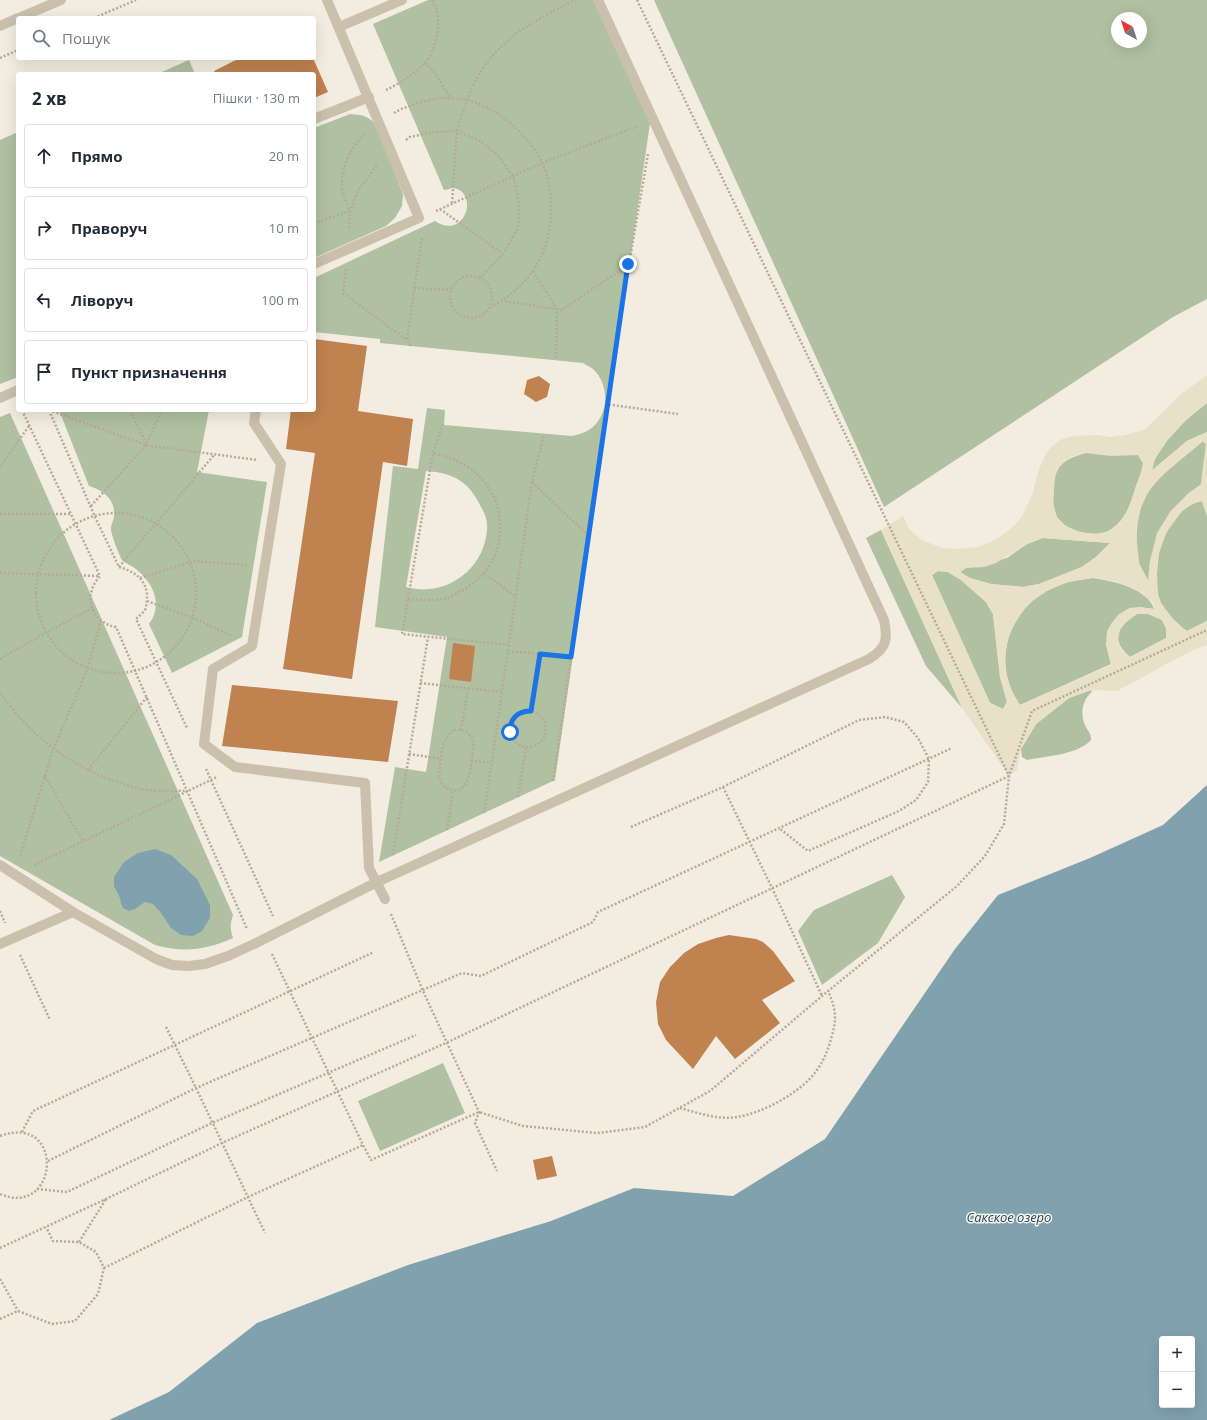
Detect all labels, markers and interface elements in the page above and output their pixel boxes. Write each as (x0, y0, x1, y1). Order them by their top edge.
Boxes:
north arrow (1111, 12, 1147, 48)
search box (16, 16, 316, 60)
icon: search (30, 27, 52, 49)
text: Пошук (62, 28, 111, 48)
text: 2 хв (32, 87, 67, 110)
text: Пішки · 130 m (213, 89, 300, 107)
icon: ahead (33, 145, 55, 167)
text: Прямо (71, 146, 123, 166)
text: 20 m (269, 147, 299, 165)
icon: right (33, 217, 55, 239)
text: Праворуч (71, 218, 147, 238)
text: 10 m (269, 219, 299, 237)
route end (619, 255, 637, 273)
icon: left (33, 289, 55, 311)
text: Ліворуч (71, 290, 133, 310)
text: 100 m (261, 291, 299, 309)
icon: arrive (33, 361, 55, 383)
text: Пункт призначення (71, 362, 227, 382)
route start (501, 723, 519, 741)
water label: Сакское озеро (967, 1208, 1051, 1226)
map controls (1159, 1336, 1195, 1408)
button: + (1159, 1336, 1195, 1372)
button: − (1159, 1372, 1195, 1408)

